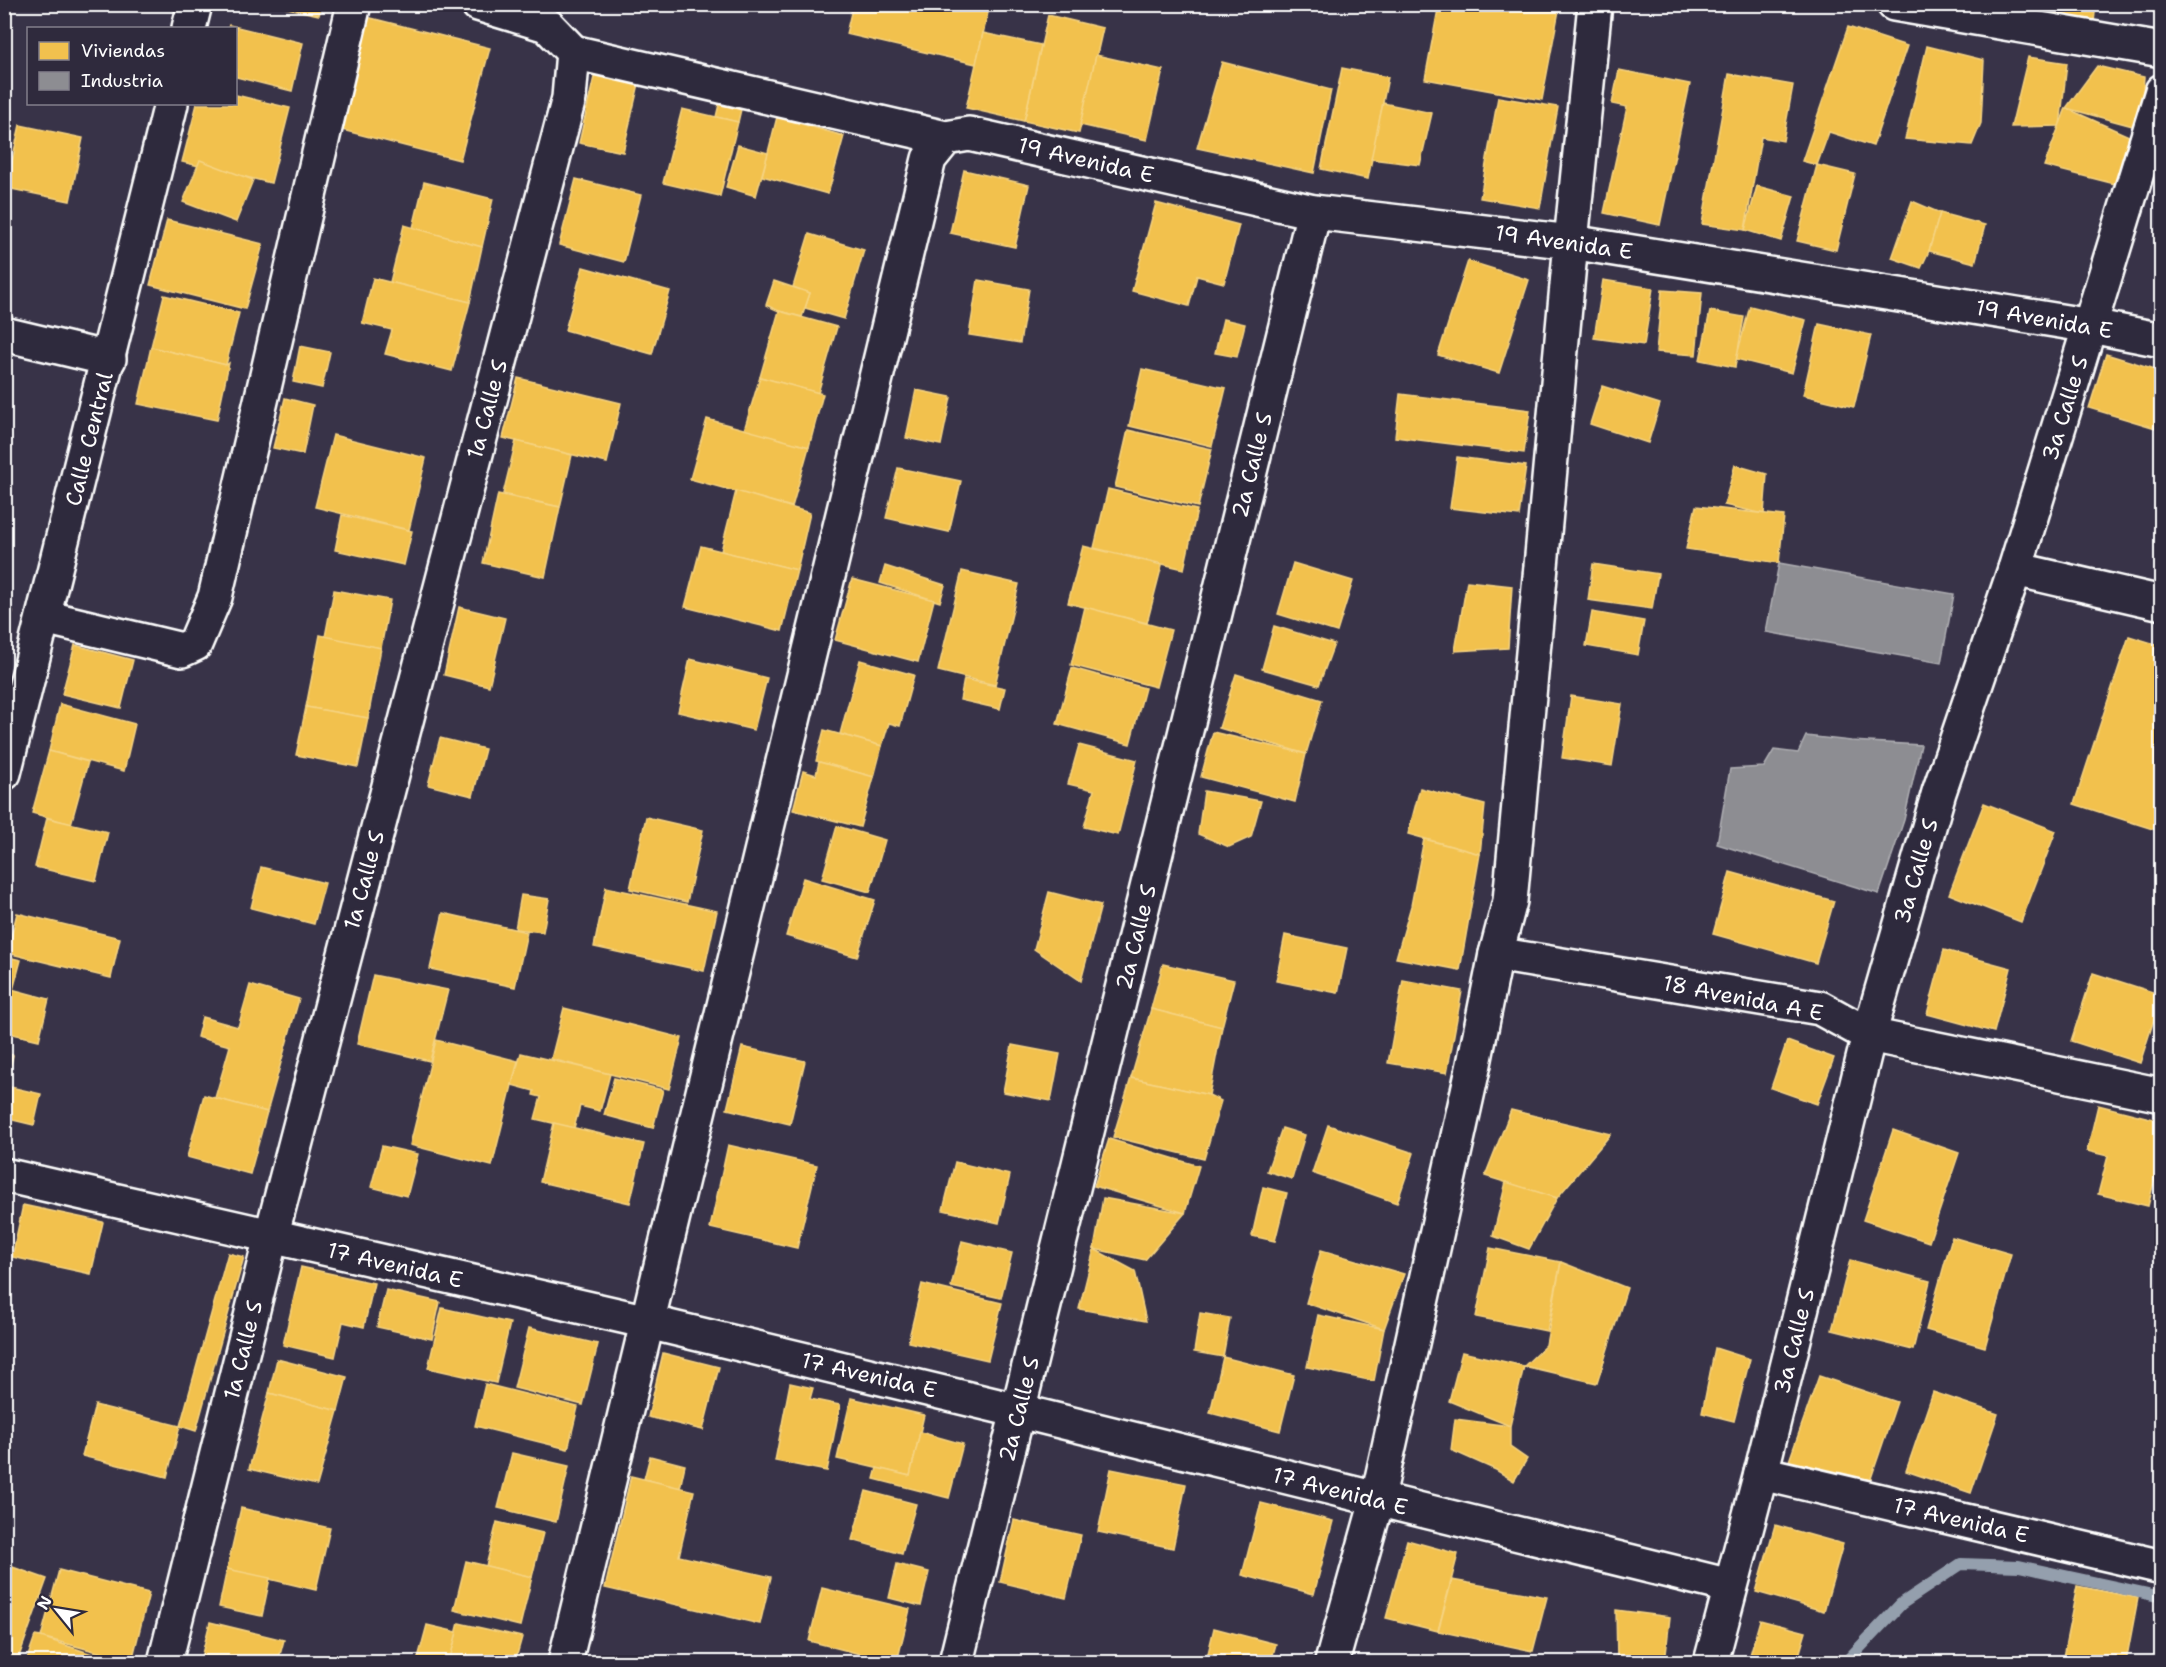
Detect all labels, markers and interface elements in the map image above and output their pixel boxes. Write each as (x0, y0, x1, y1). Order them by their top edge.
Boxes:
legend (27, 27, 237, 105)
text: Viviendas (81, 39, 165, 63)
text: Industria (81, 69, 163, 93)
street label: 19 Avenida E (1015, 130, 1157, 190)
street label: 19 Avenida E (1493, 218, 1635, 266)
street label: 19 Avenida E (1973, 293, 2115, 345)
street label: 3a Calle S (2035, 352, 2095, 464)
street label: 1a Calle S (460, 356, 514, 462)
street label: Calle Central (58, 369, 120, 509)
street label: 2a Calle S (1225, 409, 1279, 521)
street label: 3a Calle S (1887, 815, 1945, 927)
street label: 1a Calle S (337, 827, 391, 933)
street label: 2a Calle S (1109, 881, 1163, 993)
street label: 18 Avenida A E (1660, 968, 1826, 1028)
street label: 17 Avenida E (324, 1235, 466, 1295)
street label: 3a Calle S (1767, 1285, 1821, 1397)
street label: 1a Calle S (217, 1297, 269, 1403)
street label: 17 Avenida E (798, 1345, 940, 1405)
street label: 2a Calle S (992, 1353, 1046, 1465)
street label: 17 Avenida E (1269, 1460, 1411, 1522)
street label: 17 Avenida E (1890, 1490, 2032, 1550)
north arrow (27, 1580, 87, 1640)
text: N (32, 1592, 57, 1613)

